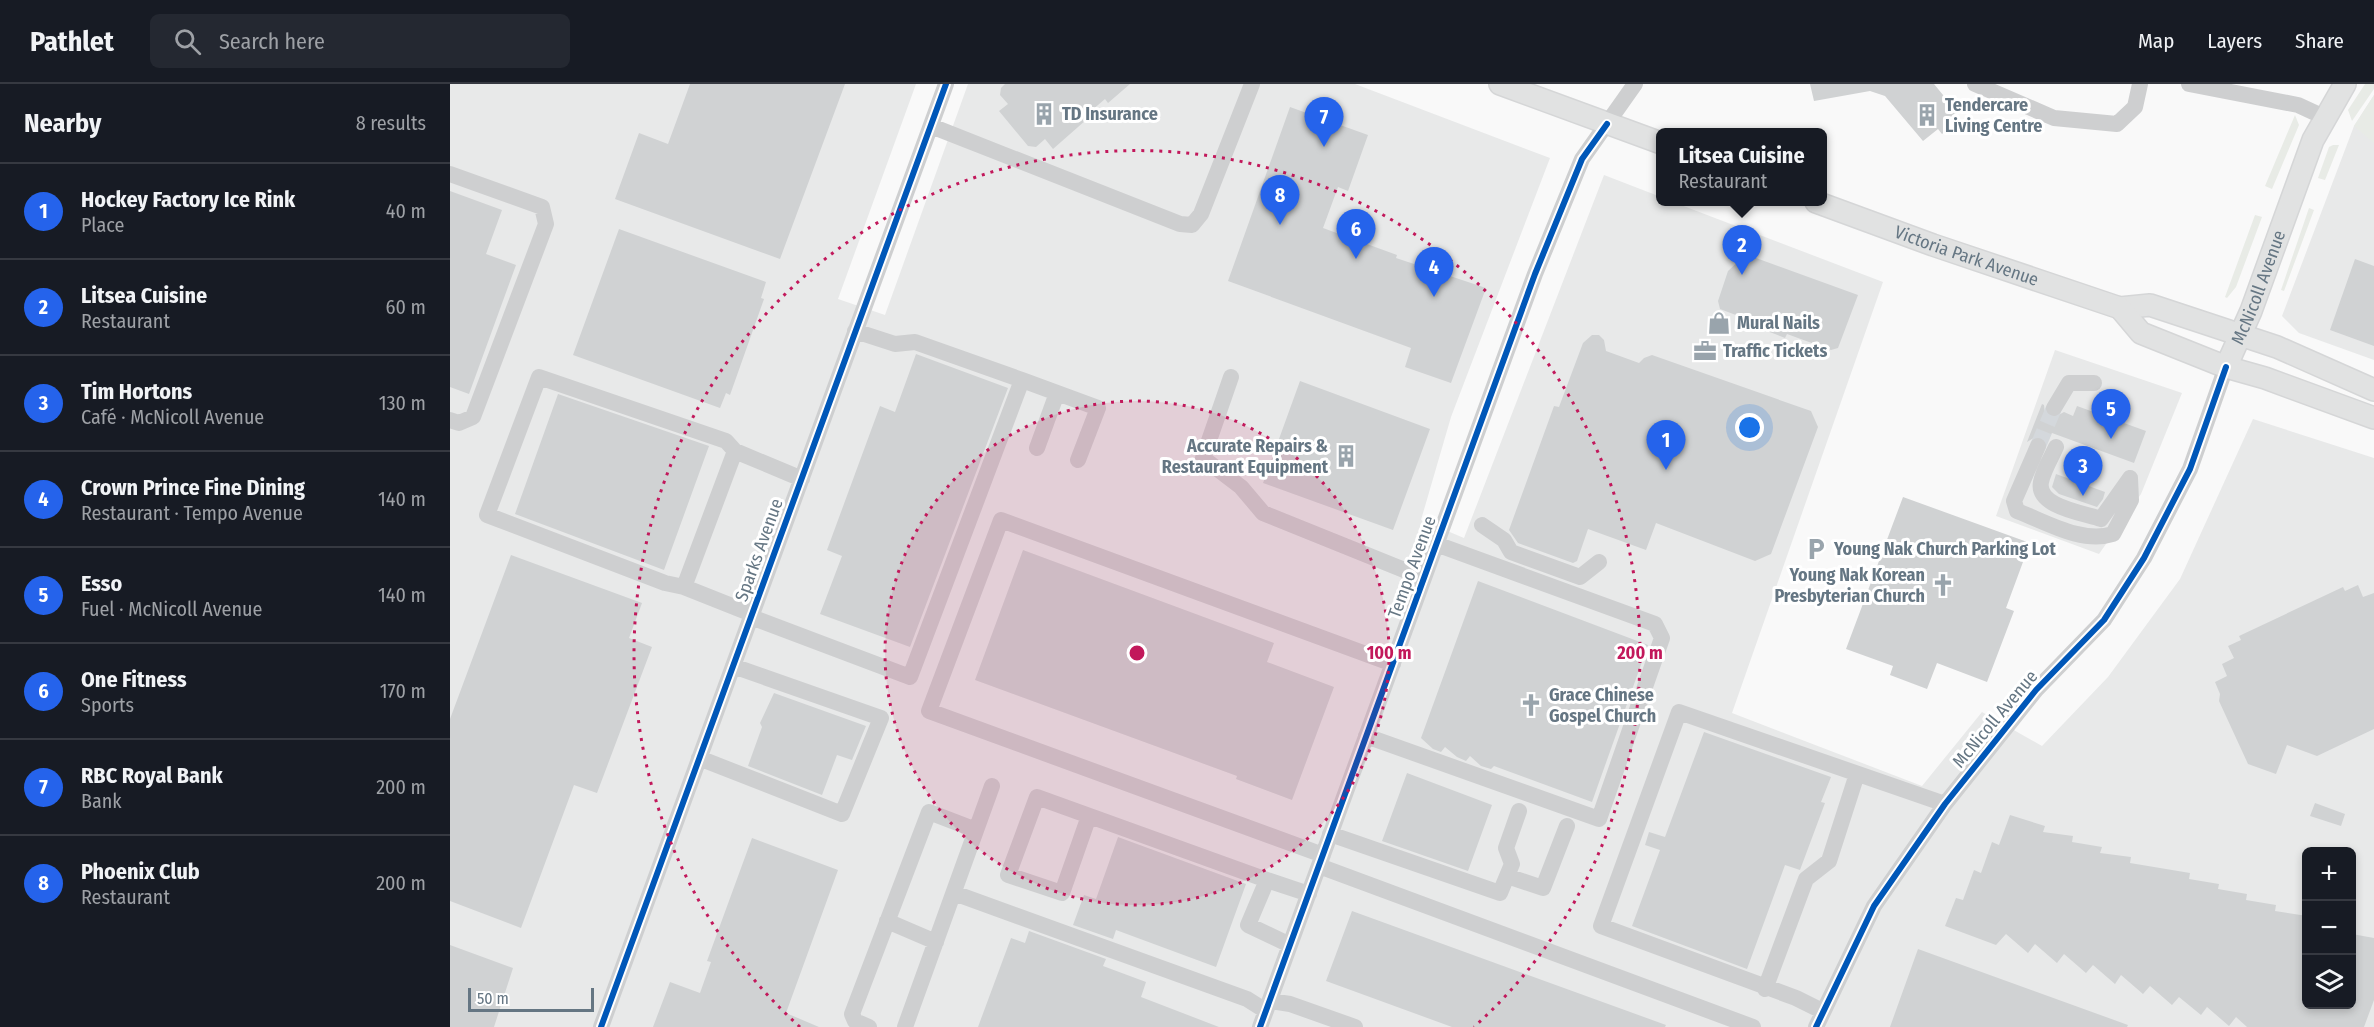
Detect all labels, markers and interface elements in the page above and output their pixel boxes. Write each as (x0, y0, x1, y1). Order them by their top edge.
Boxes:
search box (150, 14, 570, 68)
text: Pathlet (30, 25, 114, 58)
icon: search (171, 25, 204, 58)
text: Search here (219, 28, 325, 55)
text: Map (2138, 28, 2174, 54)
text: Layers (2207, 28, 2262, 54)
text: Share (2295, 28, 2344, 54)
place label: Tendercare Living Centre (1945, 94, 2042, 137)
pin: 7 (1304, 98, 1344, 147)
building icon: TD Insurance (1031, 101, 1057, 127)
building icon: Tendercare Living Centre (1914, 102, 1940, 128)
place label: TD Insurance (1062, 103, 1158, 125)
text: Nearby (24, 108, 101, 139)
text: 8 results (356, 111, 426, 135)
popup (1656, 128, 1827, 206)
text: Litsea Cuisine (1678, 142, 1805, 169)
text: Restaurant (1678, 169, 1767, 193)
pin: 8 (1260, 176, 1300, 225)
text: Hockey Factory Ice Rink (81, 186, 295, 213)
text: 1 (39, 199, 48, 223)
text: 40 m (386, 199, 426, 223)
pin: 6 (1336, 210, 1376, 259)
text: Place (81, 213, 124, 237)
street label: Victoria Park Avenue (1892, 221, 2042, 291)
pin: 2 (1722, 226, 1762, 275)
street label: McNicoll Avenue (2226, 227, 2290, 348)
pin: 4 (1414, 248, 1454, 297)
text: Litsea Cuisine (81, 282, 207, 309)
text: 2 (39, 295, 48, 319)
text: 60 m (386, 295, 426, 319)
text: Restaurant (81, 309, 170, 333)
shop icon: Mural Nails (1706, 310, 1732, 336)
place label: Mural Nails (1737, 312, 1820, 334)
office icon: Traffic Tickets (1692, 338, 1718, 364)
place label: Traffic Tickets (1723, 340, 1827, 362)
text: Tim Hortons (81, 378, 192, 405)
pin: 5 (2092, 390, 2130, 439)
text: 3 (39, 391, 48, 415)
text: 130 m (379, 391, 426, 415)
text: Café · McNicoll Avenue (81, 405, 264, 429)
your location (1735, 413, 1764, 442)
pin: 1 (1646, 420, 1686, 470)
place label: Accurate Repairs & Restaurant Equipment (1162, 435, 1329, 478)
building icon: Accurate Repairs & Restaurant Equipment (1333, 443, 1359, 469)
pin: 3 (2064, 446, 2102, 496)
text: Crown Prince Fine Dining (81, 474, 305, 501)
text: 4 (38, 487, 49, 511)
text: 140 m (378, 487, 426, 511)
street label: Sparks Avenue (730, 496, 788, 604)
text: Restaurant · Tempo Avenue (81, 501, 303, 525)
street label: Tempo Avenue (1383, 513, 1441, 621)
parking icon: Young Nak Church Parking Lot (1803, 536, 1829, 562)
place label: Young Nak Church Parking Lot (1833, 538, 2056, 560)
place label: Young Nak Korean Presbyterian Church (1774, 564, 1925, 607)
text: Esso (81, 570, 122, 597)
church icon: Young Nak Korean Presbyterian Church (1930, 572, 1956, 598)
text: 5 (39, 583, 48, 607)
text: 140 m (378, 583, 426, 607)
text: Fuel · McNicoll Avenue (81, 597, 262, 621)
text: 100 m (1367, 642, 1411, 664)
text: 200 m (1616, 642, 1663, 664)
centre of rings (1127, 643, 1147, 663)
text: One Fitness (81, 666, 187, 693)
street label: McNicoll Avenue (1948, 666, 2042, 772)
text: 6 (38, 679, 49, 703)
text: 170 m (380, 679, 426, 703)
place label: Grace Chinese Gospel Church (1549, 684, 1656, 727)
church icon: Grace Chinese Gospel Church (1518, 692, 1544, 718)
text: Sports (81, 693, 134, 717)
text: RBC Royal Bank (81, 762, 223, 789)
text: 7 (39, 775, 48, 799)
text: 200 m (376, 775, 426, 799)
text: Bank (81, 789, 122, 813)
map controls (2302, 847, 2356, 1009)
button: + (2302, 847, 2356, 901)
text: Phoenix Club (81, 858, 200, 885)
text: 8 (38, 871, 49, 895)
text: 200 m (376, 871, 426, 895)
text: Restaurant (81, 885, 170, 909)
button: − (2302, 901, 2356, 955)
button: layers (2302, 955, 2356, 1009)
scale bar (468, 985, 594, 1012)
text: 50 m (477, 989, 509, 1008)

